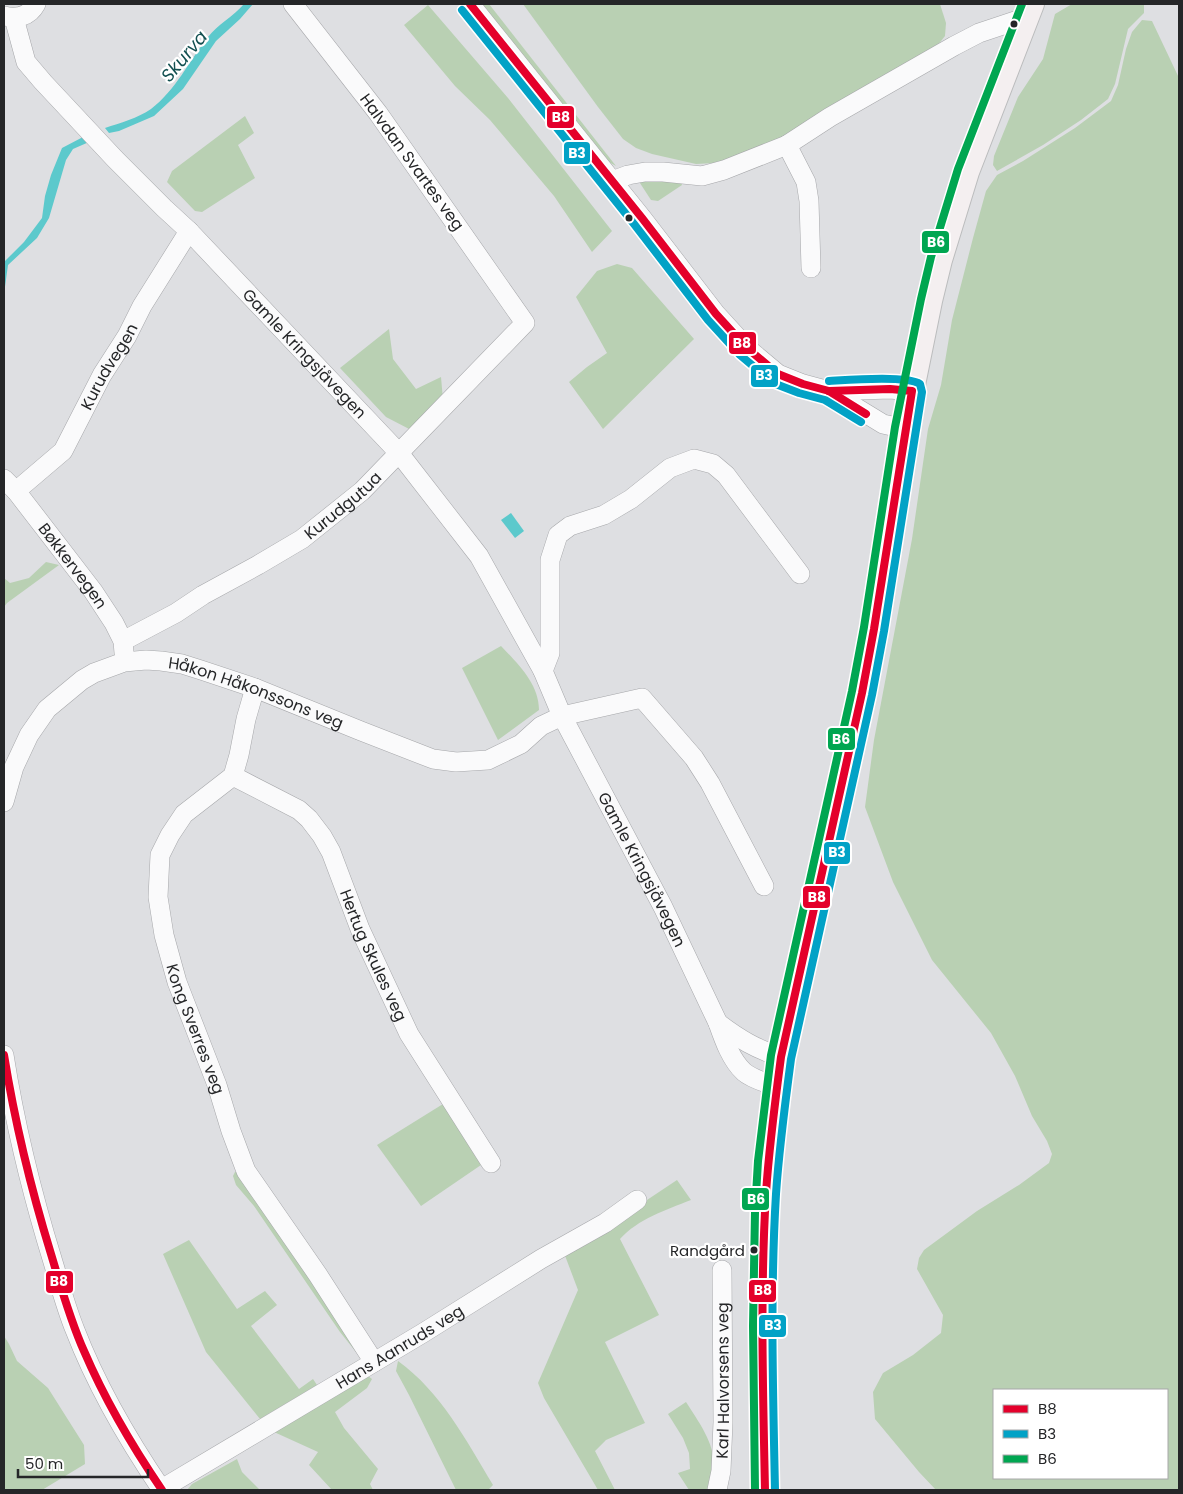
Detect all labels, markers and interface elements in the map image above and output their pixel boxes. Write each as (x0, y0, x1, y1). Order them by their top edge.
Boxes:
unlabelled marker (1009, 19, 1019, 29)
water label: Skurva (155, 25, 213, 87)
street label: Halvdan Svartes veg (354, 89, 470, 235)
line badge: B8 (546, 105, 575, 129)
text: B8 (552, 107, 570, 127)
line badge: B3 (563, 141, 591, 165)
text: B3 (568, 143, 586, 163)
unlabelled marker (624, 213, 634, 223)
line badge: B6 (921, 230, 950, 254)
text: B6 (927, 232, 945, 252)
street label: Gamle Kringsjåvegen (237, 283, 372, 424)
street label: Kurudvegen (75, 319, 143, 414)
line badge: B8 (728, 331, 757, 355)
text: B8 (733, 333, 751, 353)
line badge: B3 (750, 364, 779, 388)
text: B3 (755, 365, 773, 385)
street label: Kurudgutua (299, 466, 387, 545)
street label: Bøkkervegen (33, 518, 113, 613)
street label: Håkon Håkonssons veg (167, 651, 347, 734)
line badge: B6 (827, 727, 856, 751)
text: B6 (832, 729, 850, 749)
street label: Gamle Kringsjåvegen (593, 788, 692, 951)
line badge: B3 (823, 841, 851, 865)
text: B3 (828, 842, 846, 862)
line badge: B8 (802, 885, 831, 909)
street label: Hertug Skules veg (334, 886, 413, 1025)
text: B8 (808, 887, 826, 907)
street label: Kong Sverres veg (161, 961, 231, 1097)
line badge: B6 (741, 1187, 770, 1211)
text: B6 (747, 1189, 765, 1209)
place label: Randgård (670, 1240, 745, 1261)
marker: Randgård (749, 1245, 759, 1255)
line badge: B8 (45, 1270, 74, 1294)
text: B8 (50, 1271, 68, 1291)
line badge: B8 (748, 1279, 777, 1303)
text: B8 (754, 1280, 772, 1300)
street label: Hans Aanruds veg (331, 1299, 468, 1394)
street label: Karl Halvorsens veg (710, 1302, 735, 1459)
line badge: B3 (758, 1314, 787, 1338)
text: B3 (764, 1315, 782, 1335)
legend (993, 1389, 1168, 1479)
text: B8 (1038, 1398, 1057, 1419)
text: B3 (1038, 1423, 1056, 1444)
scale bar (18, 1446, 148, 1478)
text: B6 (1038, 1448, 1057, 1469)
text: 50 m (25, 1453, 63, 1474)

